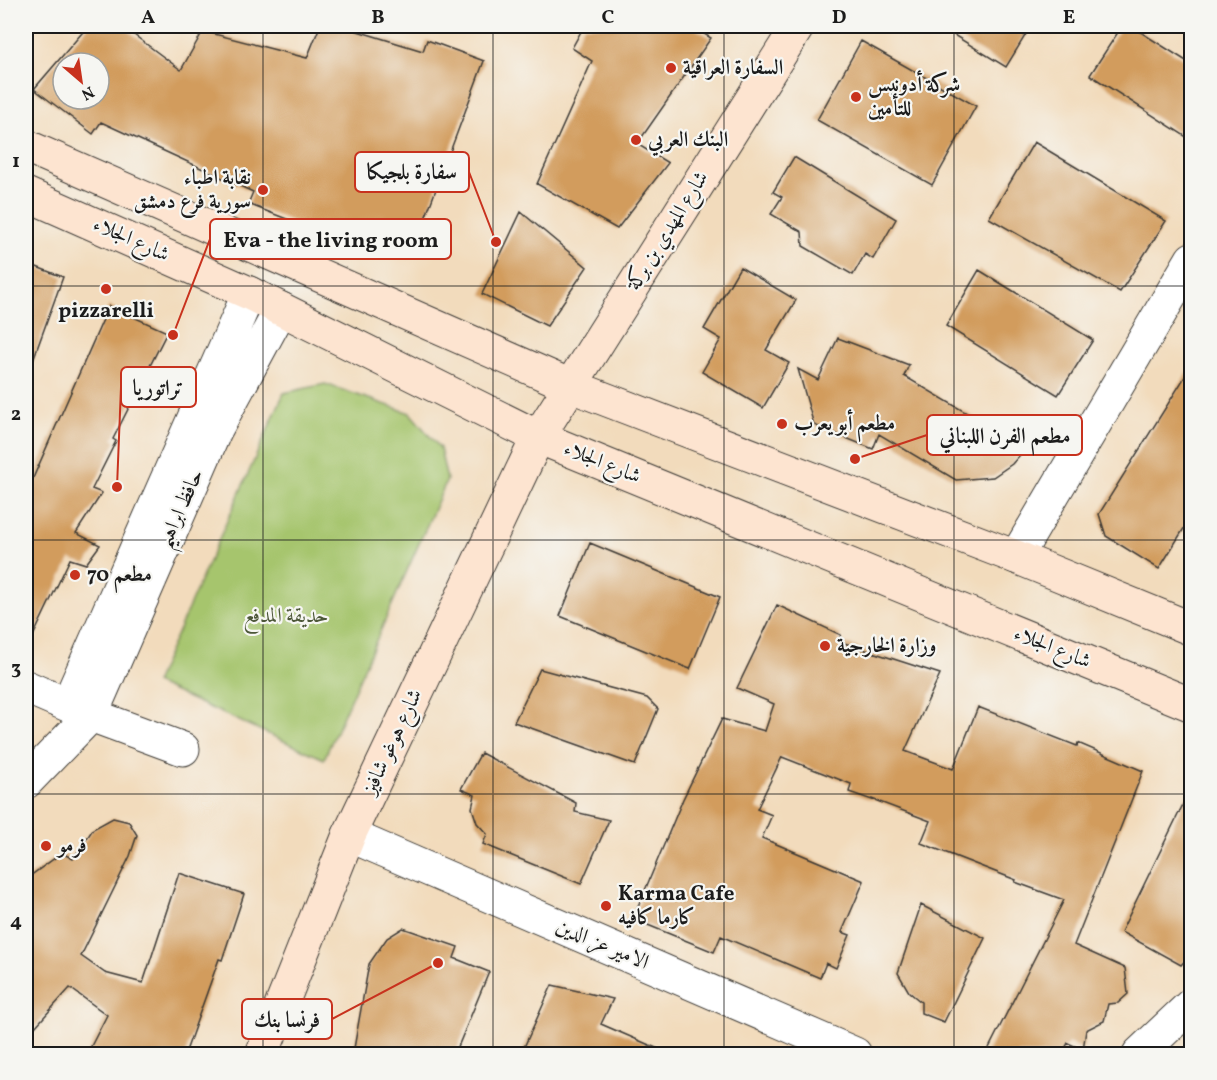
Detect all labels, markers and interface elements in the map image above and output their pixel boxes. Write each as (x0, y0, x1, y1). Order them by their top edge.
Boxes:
text: A (141, 4, 155, 32)
text: B (371, 4, 385, 32)
text: C (602, 4, 615, 32)
text: D (832, 4, 846, 32)
text: E (1063, 4, 1075, 32)
north arrow (51, 51, 111, 111)
place label: السفارة العراقية (683, 54, 783, 83)
marker: السفارة العراقية (664, 61, 678, 75)
place label: شركة أدونيس للتأمين (868, 70, 960, 124)
text: N (77, 80, 98, 105)
marker: شركة أدونيس للتأمين (849, 90, 863, 104)
place label: البنك العربي (647, 126, 728, 157)
marker: البنك العربي (629, 133, 643, 147)
text: 1 (12, 148, 20, 176)
callout: سفارة بلجيكا (355, 152, 469, 192)
text: سفارة بلجيكا (367, 158, 457, 189)
place label: نقابة اطباء سورية فرع دمشق (134, 164, 251, 218)
street label: شارع المهدي بن بركة (619, 166, 718, 298)
marker: نقابة اطباء سورية فرع دمشق (256, 183, 270, 197)
street label: شارع الجلاء (87, 210, 174, 272)
callout: Eva - the living room (210, 219, 451, 259)
text: Eva - the living room (223, 226, 439, 257)
marker: pizzarelli (99, 282, 113, 296)
place label: pizzarelli (58, 297, 154, 326)
callout: تراتوريا (121, 367, 196, 407)
text: تراتوريا (133, 374, 183, 405)
text: 2 (11, 401, 21, 429)
place label: مطعم أبو يعرب (794, 409, 895, 442)
callout: مطعم الفرن اللبناني (927, 415, 1082, 455)
marker: مطعم أبو يعرب (775, 417, 789, 431)
text: مطعم الفرن اللبناني (938, 422, 1071, 456)
street label: شارع الجلاء (558, 434, 645, 493)
street label: حافظ ابراهيم (151, 465, 216, 555)
place label: مطعم 70 (87, 561, 152, 593)
marker: مطعم 70 (68, 568, 82, 582)
park label: حديقة المدفع (243, 602, 329, 634)
street label: شارع الجلاء (1008, 619, 1095, 678)
place label: وزارة الخارجية (837, 632, 937, 661)
marker: وزارة الخارجية (818, 639, 832, 653)
text: 3 (11, 655, 21, 683)
street label: شارع هوغو شافيز (355, 685, 432, 802)
place label: فرمو (56, 832, 87, 861)
marker: فرمو (39, 839, 53, 853)
place label: Karma Cafe كارما كافيه (618, 880, 735, 933)
marker: Karma Cafe كارما كافيه (599, 899, 613, 913)
text: 4 (10, 908, 22, 936)
street label: الامير عز الدين (551, 912, 653, 978)
callout: فرنسا بنك (242, 999, 332, 1039)
text: فرنسا بنك (254, 1006, 320, 1037)

